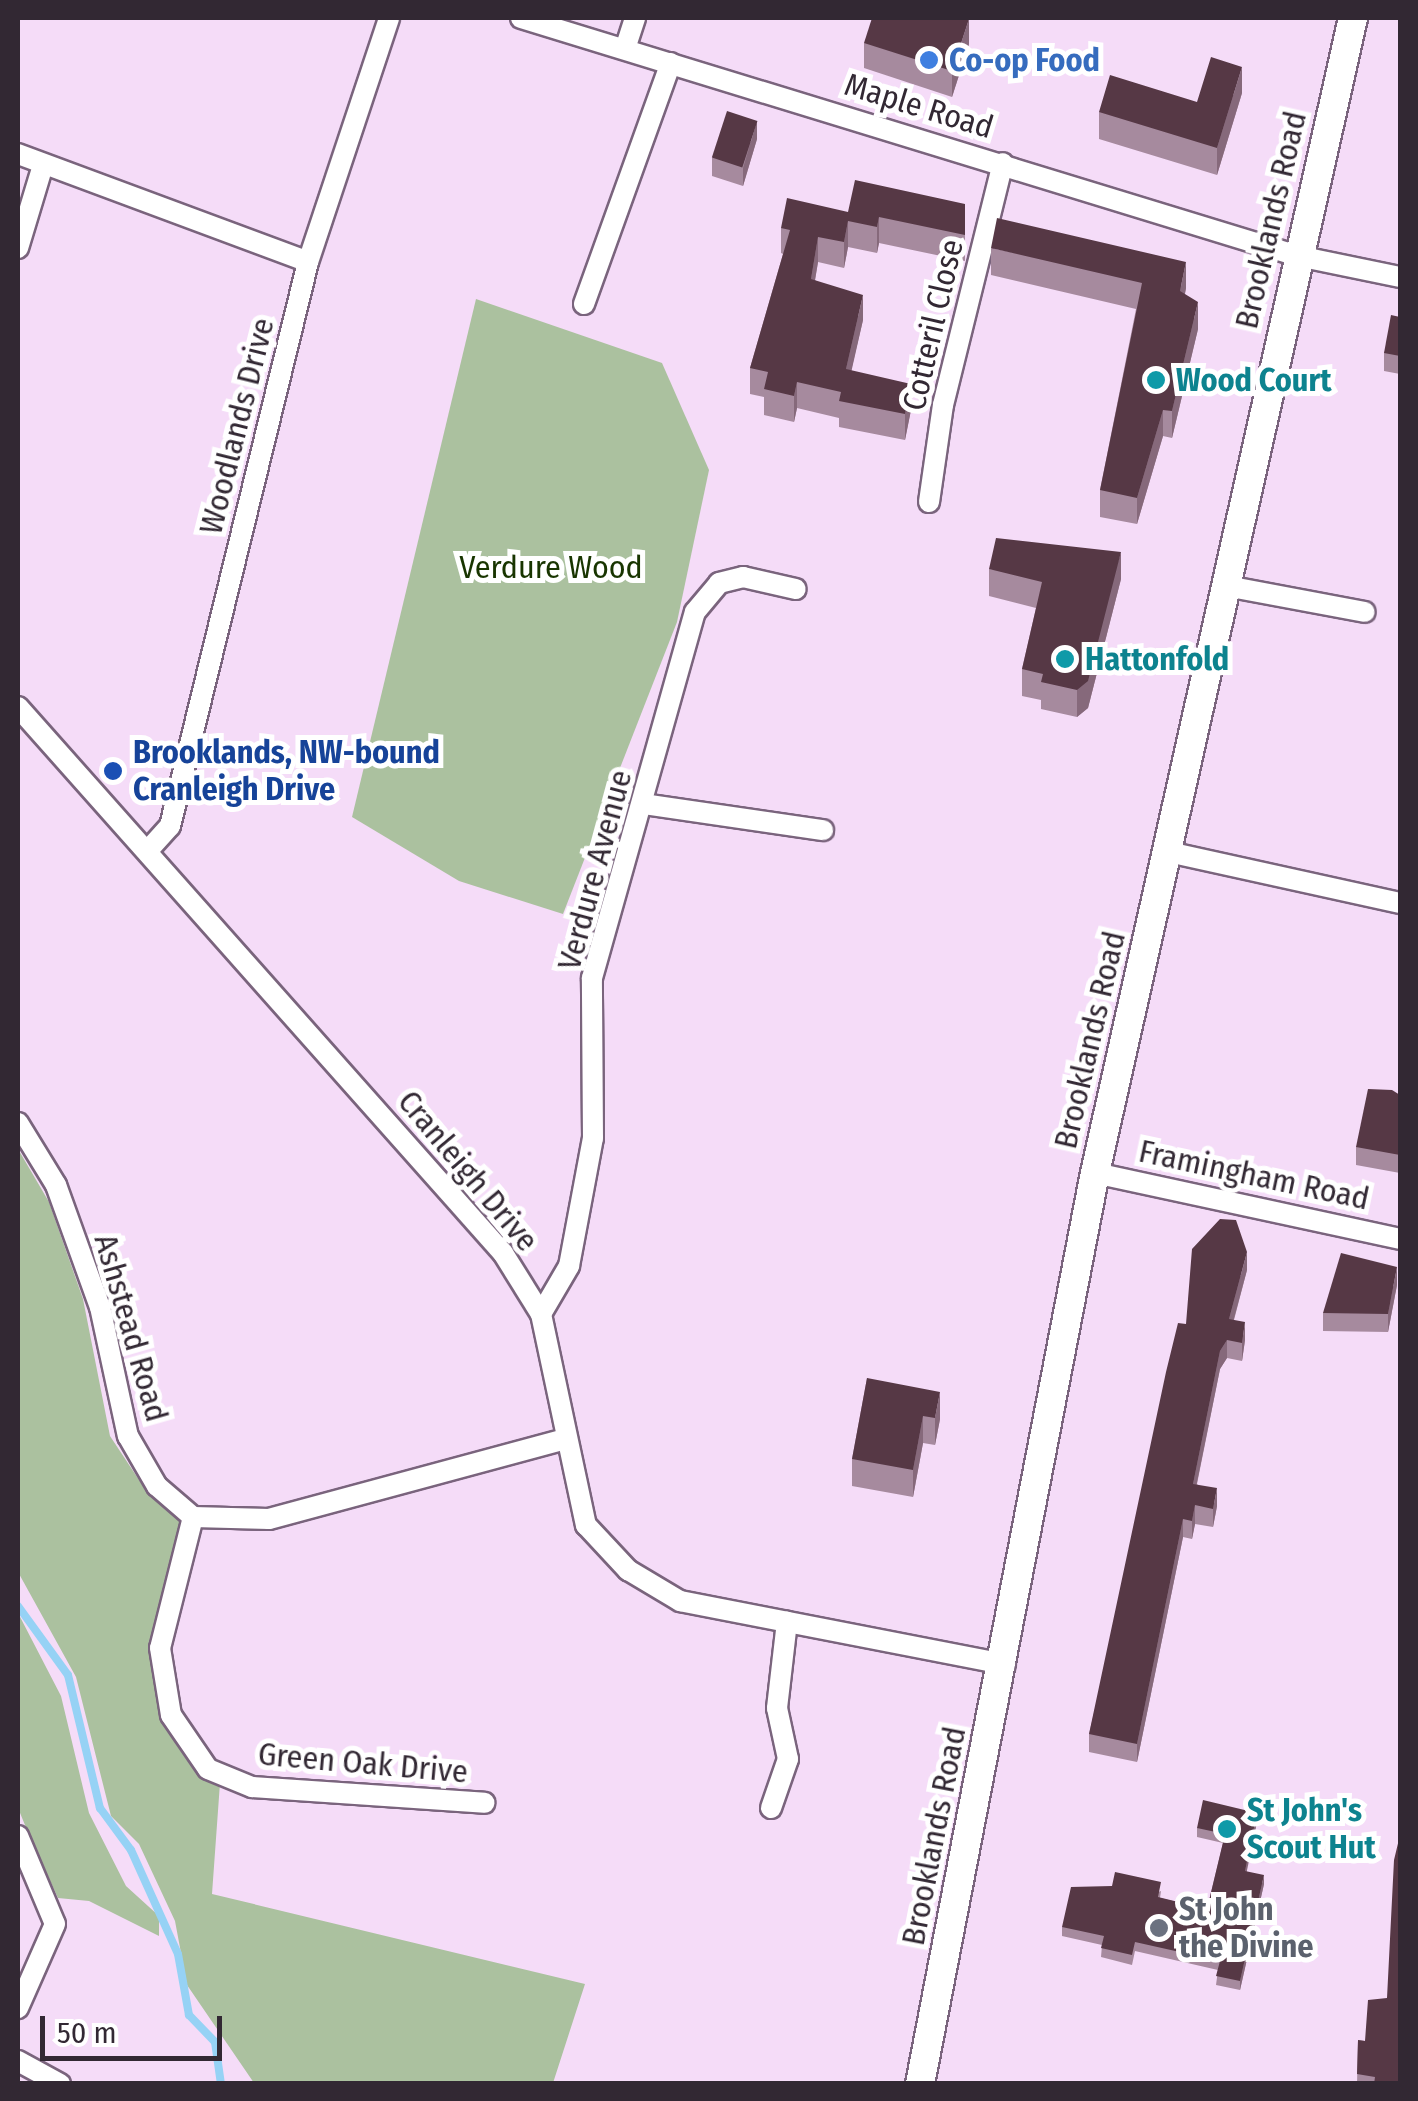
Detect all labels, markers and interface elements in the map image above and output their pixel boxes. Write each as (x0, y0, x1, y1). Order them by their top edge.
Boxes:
place label: Co-op Food (949, 41, 1100, 79)
marker: Co-op Food (918, 49, 940, 71)
street label: Maple Road (840, 65, 998, 147)
street label: Brooklands Road (1227, 108, 1315, 332)
street label: Cotteril Close (895, 236, 971, 414)
street label: Woodlands Drive (192, 314, 282, 538)
place label: Wood Court (1176, 361, 1331, 399)
marker: Wood Court (1145, 369, 1167, 391)
park label: Verdure Wood (459, 548, 643, 586)
place label: Hattonfold (1085, 640, 1229, 678)
marker: Hattonfold (1054, 648, 1076, 670)
place label: Brooklands, NW-bound Cranleigh Drive (133, 734, 440, 809)
marker: Brooklands, NW-bound Cranleigh Drive (102, 760, 124, 782)
street label: Verdure Avenue (550, 766, 640, 974)
street label: Brooklands Road (1046, 928, 1134, 1152)
street label: Cranleigh Drive (390, 1083, 546, 1259)
street label: Framingham Road (1135, 1132, 1373, 1218)
street label: Ashstead Road (86, 1230, 176, 1426)
street label: Brooklands Road (894, 1723, 974, 1949)
street label: Green Oak Drive (257, 1735, 469, 1791)
place label: St John's Scout Hut (1247, 1792, 1376, 1867)
marker: St John's Scout Hut (1216, 1818, 1238, 1840)
place label: St John the Divine (1179, 1891, 1314, 1966)
marker: St John the Divine (1148, 1917, 1170, 1939)
scale bar (45, 1996, 228, 2058)
text: 50 m (57, 2015, 117, 2051)

